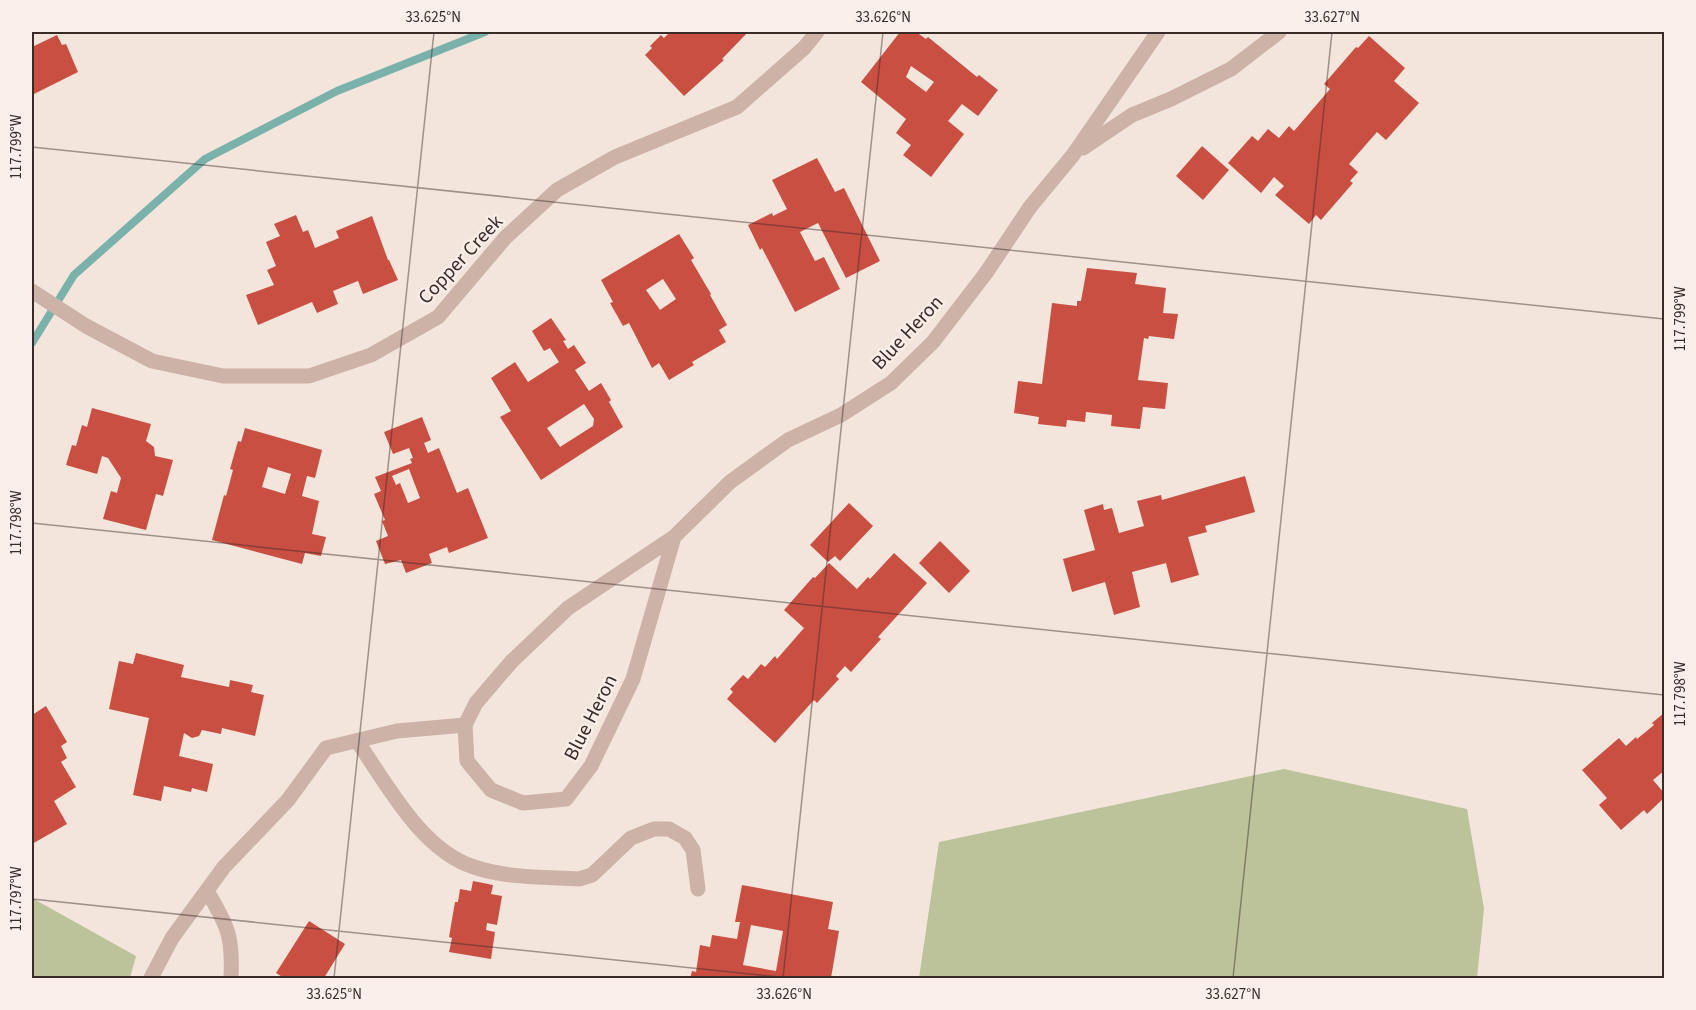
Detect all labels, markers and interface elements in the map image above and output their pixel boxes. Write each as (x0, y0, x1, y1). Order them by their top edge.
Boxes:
text: 33.625°N (405, 7, 461, 28)
text: 33.626°N (855, 7, 911, 28)
text: 33.627°N (1304, 7, 1360, 28)
text: 117.799°W (6, 114, 27, 180)
street label: Copper Creek (412, 209, 510, 311)
text: 117.799°W (1670, 286, 1691, 352)
street label: Blue Heron (866, 289, 950, 376)
text: 117.798°W (6, 490, 27, 556)
text: 117.798°W (1670, 661, 1691, 727)
street label: Blue Heron (557, 670, 625, 765)
text: 117.797°W (6, 866, 27, 932)
text: 33.625°N (306, 984, 362, 1005)
text: 33.626°N (756, 984, 812, 1005)
text: 33.627°N (1205, 984, 1261, 1005)

